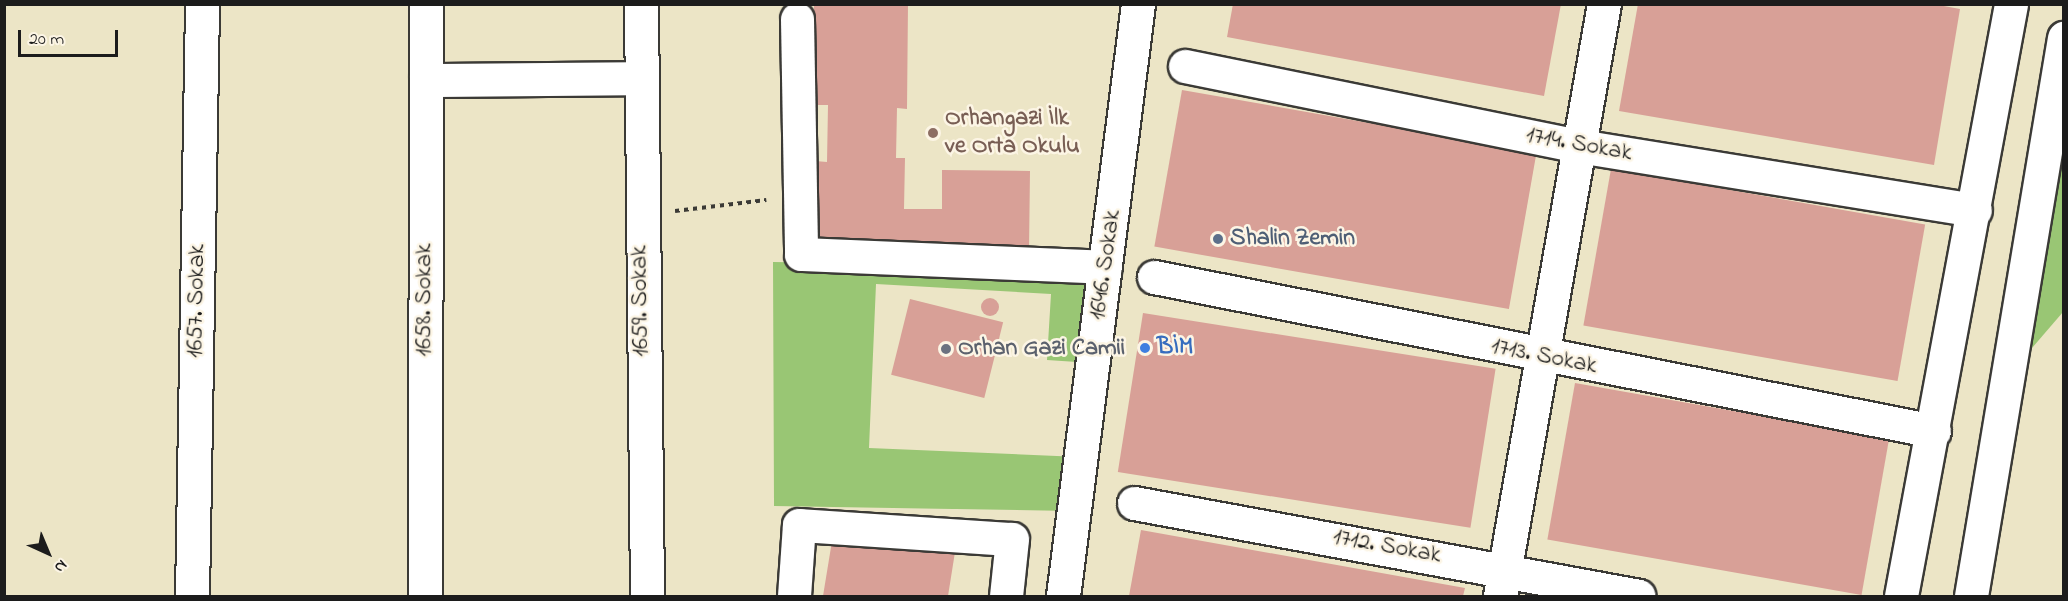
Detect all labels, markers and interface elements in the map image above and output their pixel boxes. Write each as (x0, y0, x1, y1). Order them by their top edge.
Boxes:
scale bar (21, 18, 122, 56)
text: 20 m (29, 27, 64, 53)
place label: Orhangazi İlk ve Orta Okulu (945, 105, 1080, 161)
street label: 1714. Sokak (1524, 122, 1634, 168)
marker: Orhangazi İlk ve Orta Okulu (926, 126, 940, 140)
street label: 1646. Sokak (1084, 208, 1128, 322)
place label: Shalin Zemin (1230, 225, 1355, 253)
marker: Shalin Zemin (1211, 232, 1225, 246)
street label: 1657. Sokak (182, 244, 212, 358)
street label: 1658. Sokak (411, 244, 439, 356)
street label: 1659. Sokak (626, 245, 656, 357)
street label: 1713. Sokak (1489, 333, 1599, 381)
place label: BİM (1157, 334, 1193, 362)
place label: Orhan Gazi Camii (958, 335, 1125, 363)
marker: BİM (1138, 341, 1152, 355)
marker: Orhan Gazi Camii (939, 342, 953, 356)
north arrow (18, 523, 78, 583)
street label: 1712. Sokak (1331, 523, 1443, 571)
text: N (48, 554, 73, 578)

